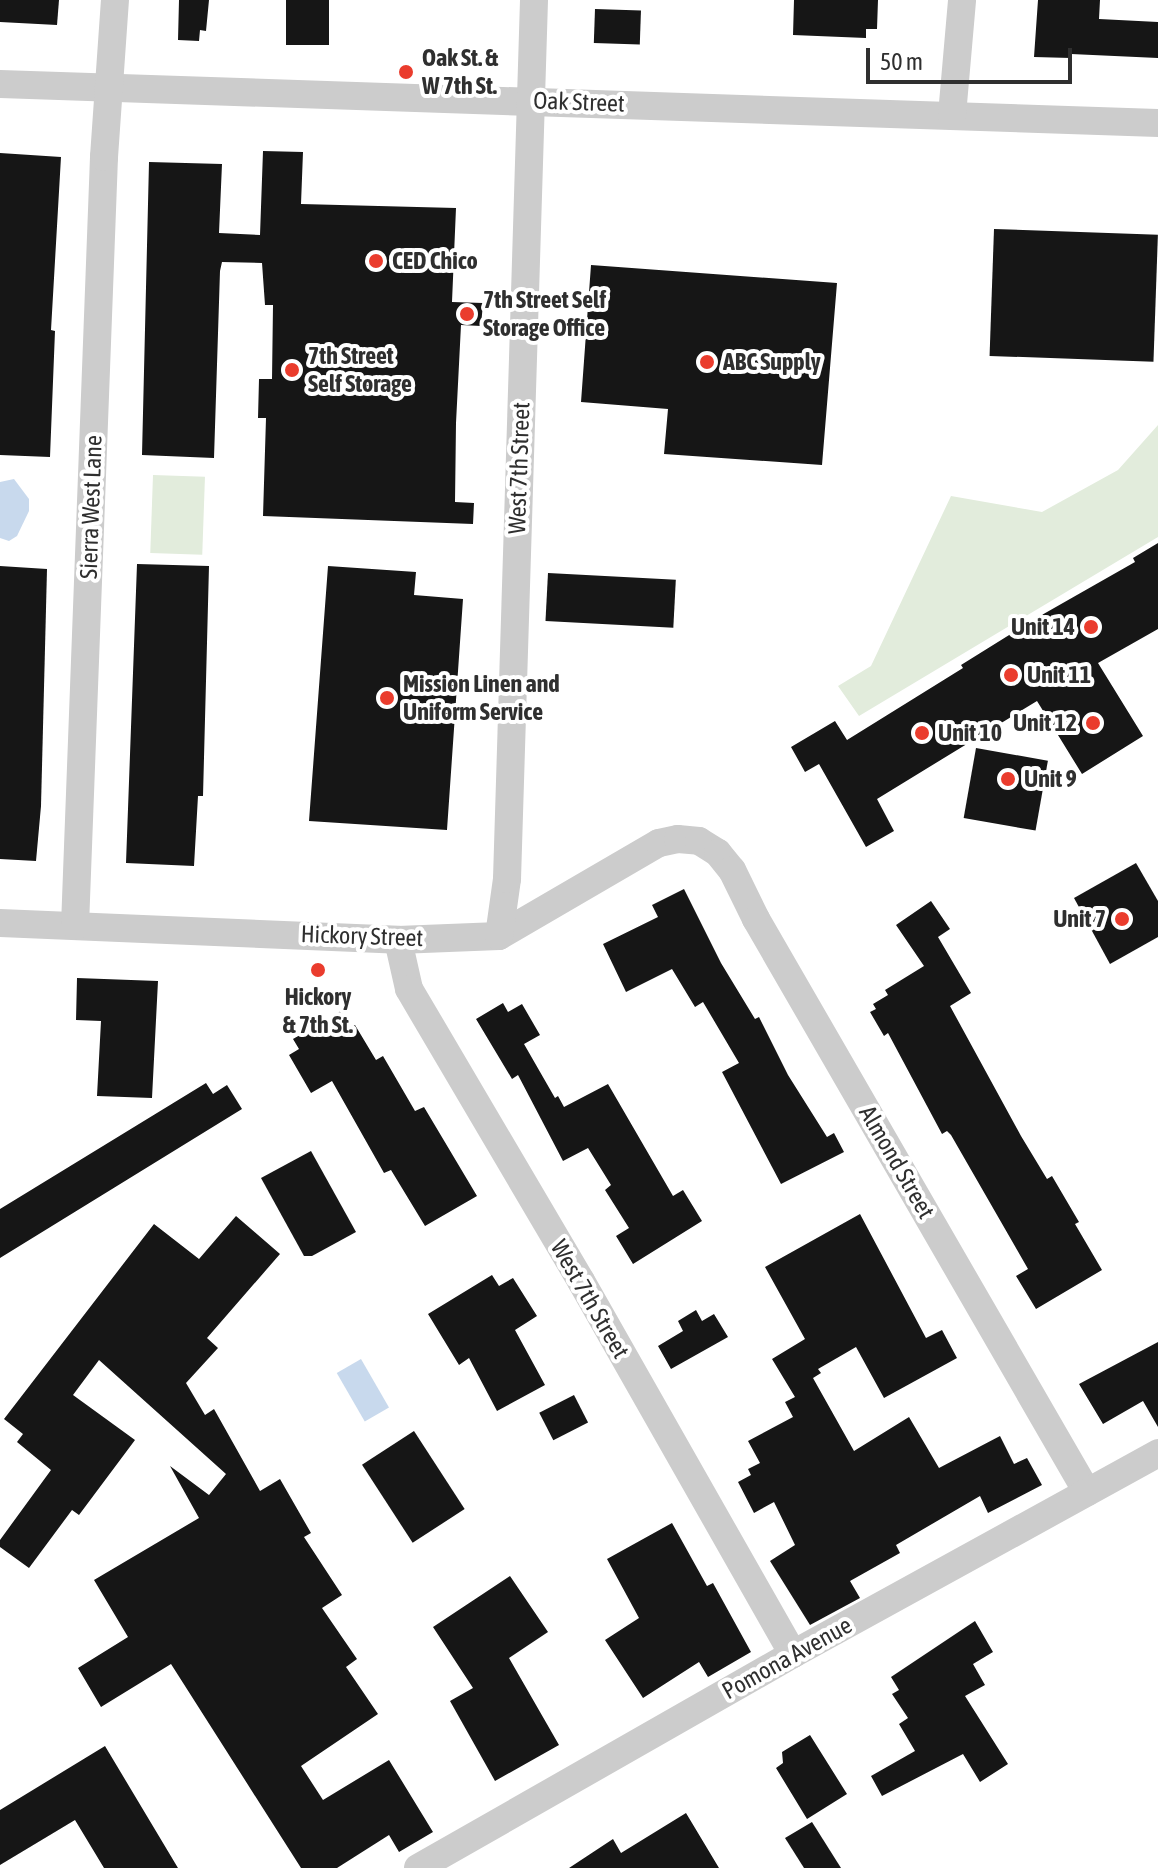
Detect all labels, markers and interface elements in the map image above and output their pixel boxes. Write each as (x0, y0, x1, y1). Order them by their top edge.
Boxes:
scale bar (870, 32, 1076, 82)
place label: Oak St. & W 7th St. (422, 44, 498, 100)
text: 50 m (880, 48, 923, 75)
marker: Oak St. & W 7th St. (397, 63, 415, 81)
street label: Oak Street (533, 86, 625, 118)
place label: CED Chico (392, 247, 478, 275)
marker: CED Chico (367, 252, 385, 270)
place label: 7th Street Self Storage Office (483, 286, 606, 342)
marker: 7th Street Self Storage Office (458, 305, 476, 323)
place label: 7th Street Self Storage (308, 342, 412, 398)
place label: ABC Supply (723, 348, 821, 376)
marker: ABC Supply (698, 353, 716, 371)
marker: 7th Street Self Storage (283, 361, 301, 379)
street label: West 7th Street (502, 402, 536, 534)
street label: Sierra West Lane (74, 435, 108, 579)
place label: Unit 14 (1011, 613, 1075, 641)
marker: Unit 14 (1082, 618, 1100, 636)
place label: Unit 11 (1027, 661, 1091, 689)
marker: Unit 11 (1002, 666, 1020, 684)
place label: Mission Linen and Uniform Service (403, 670, 560, 726)
marker: Mission Linen and Uniform Service (378, 689, 396, 707)
place label: Unit 12 (1013, 709, 1077, 737)
marker: Unit 12 (1084, 714, 1102, 732)
place label: Unit 10 (938, 719, 1002, 747)
marker: Unit 10 (913, 724, 931, 742)
place label: Unit 9 (1024, 765, 1077, 793)
marker: Unit 9 (999, 770, 1017, 788)
place label: Unit 7 (1053, 905, 1106, 933)
marker: Unit 7 (1113, 910, 1131, 928)
street label: Hickory Street (300, 919, 424, 953)
marker: Hickory & 7th St. (309, 961, 327, 979)
place label: Hickory & 7th St. (283, 983, 353, 1039)
street label: Almond Street (853, 1100, 941, 1224)
street label: West 7th Street (545, 1235, 635, 1363)
street label: Pomona Avenue (717, 1611, 857, 1705)

